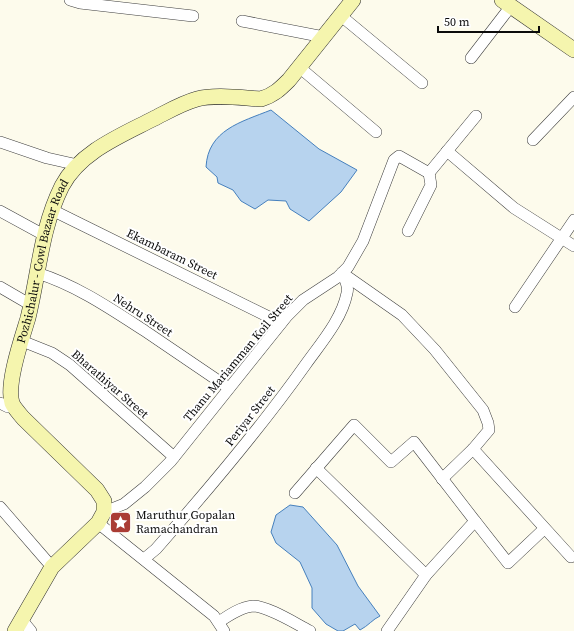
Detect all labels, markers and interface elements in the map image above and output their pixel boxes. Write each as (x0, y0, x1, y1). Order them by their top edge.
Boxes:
scale bar (438, 8, 539, 34)
text: 50 m (444, 14, 470, 30)
street label: Pozhichalur - Cowl Bazaar Road (13, 176, 72, 345)
street label: Ekambaram Street (124, 225, 220, 283)
street label: Nehru Street (110, 290, 176, 340)
street label: Thanu Mariamman Koil Street (180, 291, 296, 425)
street label: Bharathiyar Street (68, 346, 152, 422)
street label: Periyar Street (221, 383, 279, 449)
place label: Maruthur Gopalan Ramachandran (136, 507, 235, 537)
place icon: Maruthur Gopalan Ramachandran (108, 509, 134, 535)

